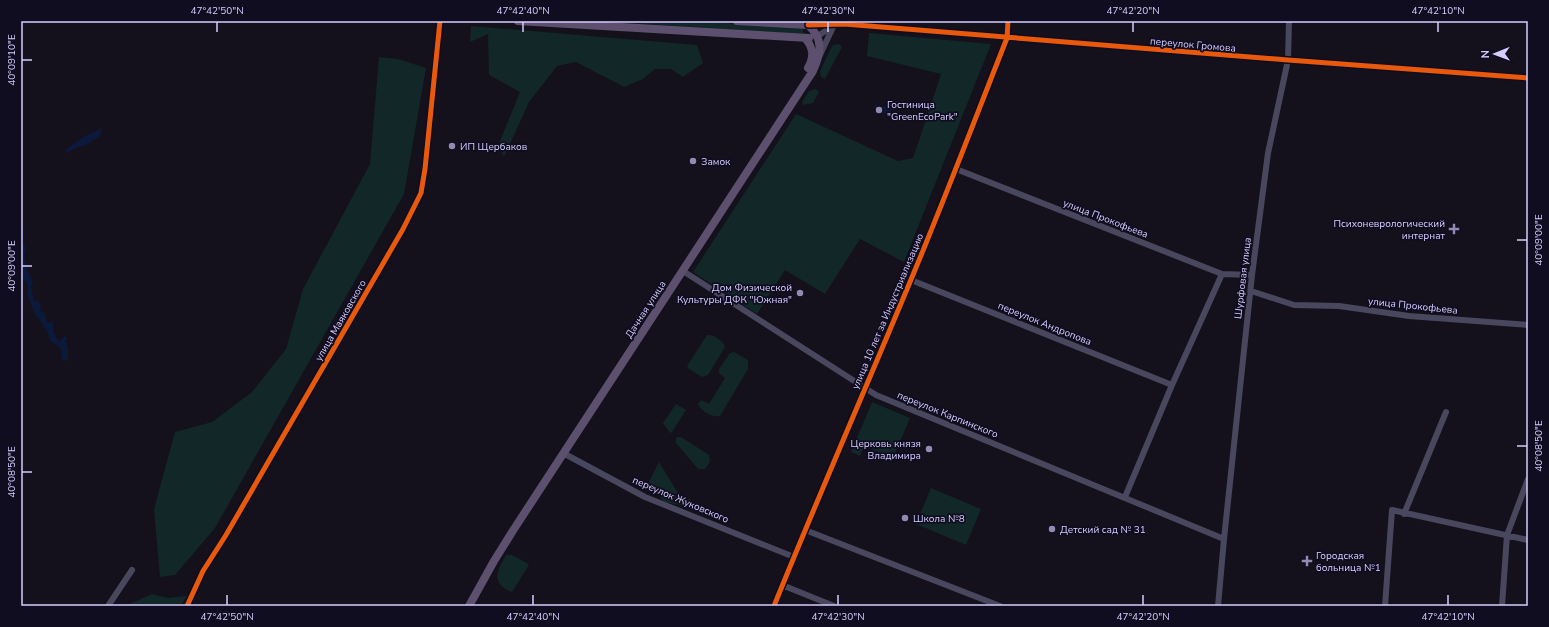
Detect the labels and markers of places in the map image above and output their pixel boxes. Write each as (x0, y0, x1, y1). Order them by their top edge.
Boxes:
place label: Гостиница "GreenEcoPark" (887, 98, 958, 124)
marker: Гостиница "GreenEcoPark" (874, 105, 884, 115)
place label: ИП Щербаков (460, 140, 528, 154)
marker: ИП Щербаков (447, 141, 457, 151)
place label: Замок (701, 155, 731, 169)
marker: Замок (688, 156, 698, 166)
place label: Психоневрологический интернат (1334, 217, 1446, 243)
marker: Психоневрологический интернат (1448, 223, 1460, 235)
place label: Дом Физической Культуры ДФК "Южная" (677, 281, 792, 307)
marker: Дом Физической Культуры ДФК "Южная" (795, 288, 805, 298)
place label: Церковь князя Владимира (851, 437, 921, 463)
marker: Церковь князя Владимира (924, 444, 934, 454)
place label: Школа №8 (913, 512, 965, 526)
marker: Школа №8 (900, 513, 910, 523)
place label: Детский сад № 31 (1060, 523, 1146, 537)
marker: Детский сад № 31 (1047, 524, 1057, 534)
place label: Городская больница №1 (1316, 549, 1381, 575)
marker: Городская больница №1 (1301, 555, 1313, 567)

